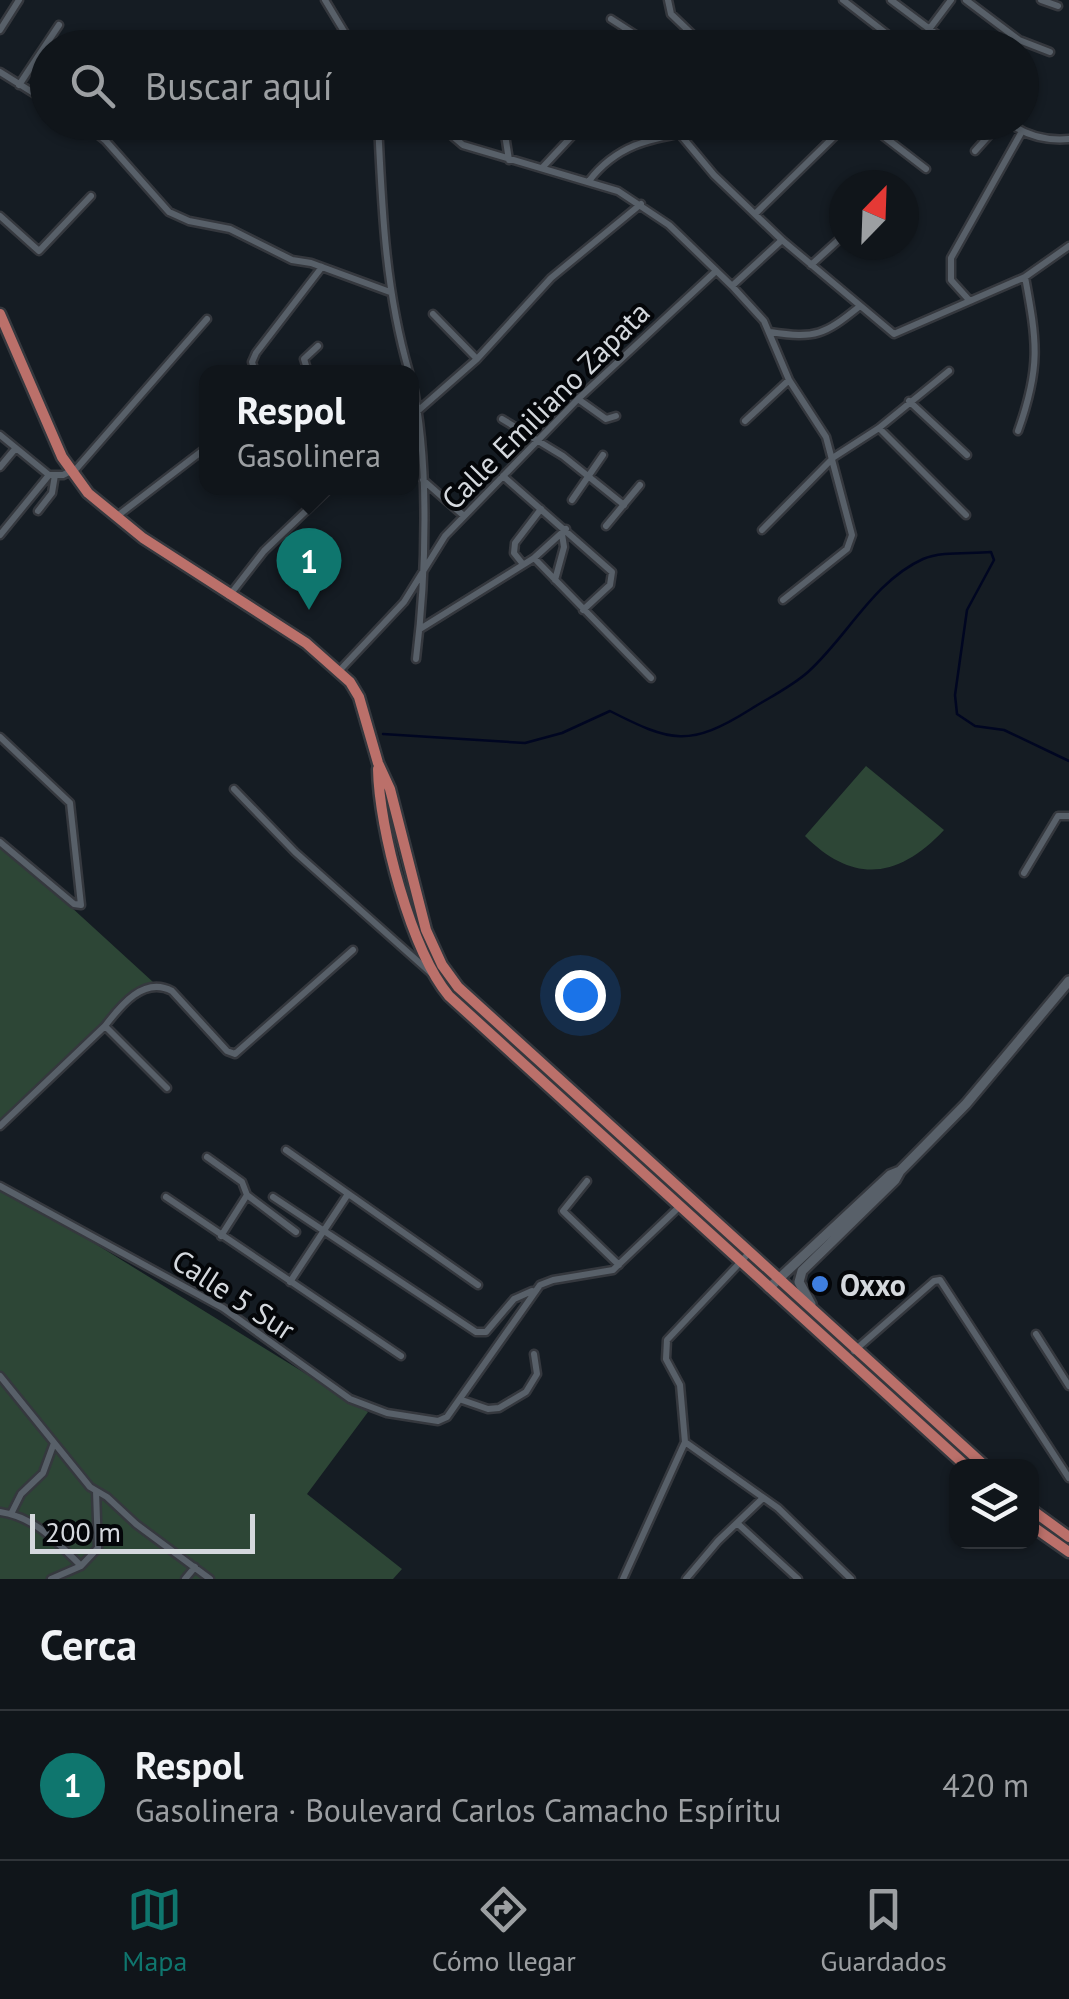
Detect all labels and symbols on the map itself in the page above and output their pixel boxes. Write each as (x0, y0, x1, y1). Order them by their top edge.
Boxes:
north arrow (829, 170, 919, 260)
street label: Calle Emiliano Zapata (433, 293, 657, 517)
pin: 1 (276, 528, 342, 610)
your location (555, 970, 606, 1021)
street label: Calle 5 Sur (165, 1240, 303, 1348)
place label: Oxxo (840, 1265, 906, 1304)
marker: Oxxo (809, 1273, 831, 1295)
scale bar (30, 1509, 255, 1554)

